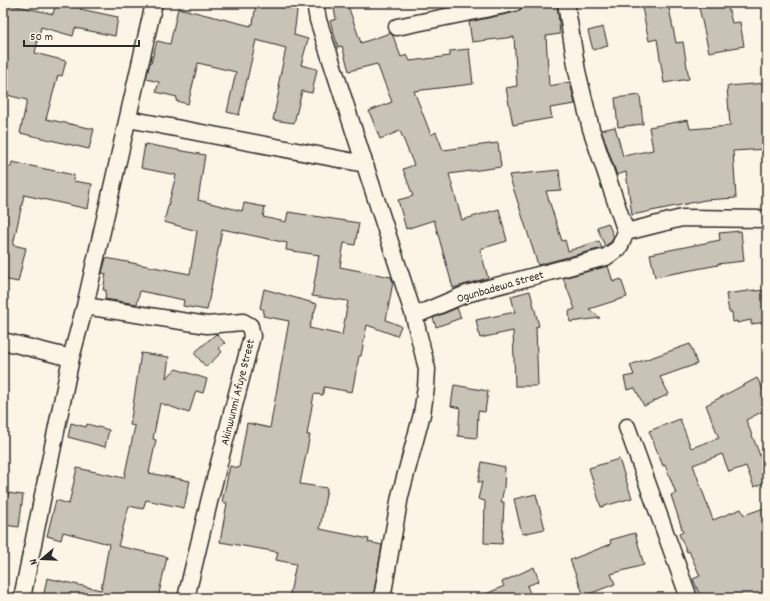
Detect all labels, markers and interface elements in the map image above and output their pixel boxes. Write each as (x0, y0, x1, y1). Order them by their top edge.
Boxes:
scale bar (24, 22, 139, 48)
text: 50 m (30, 29, 53, 46)
street label: Ogunbadewa Street (455, 267, 546, 308)
street label: Akinwunmi Afuye Street (217, 337, 260, 447)
north arrow (22, 539, 62, 579)
text: N (26, 556, 43, 567)

